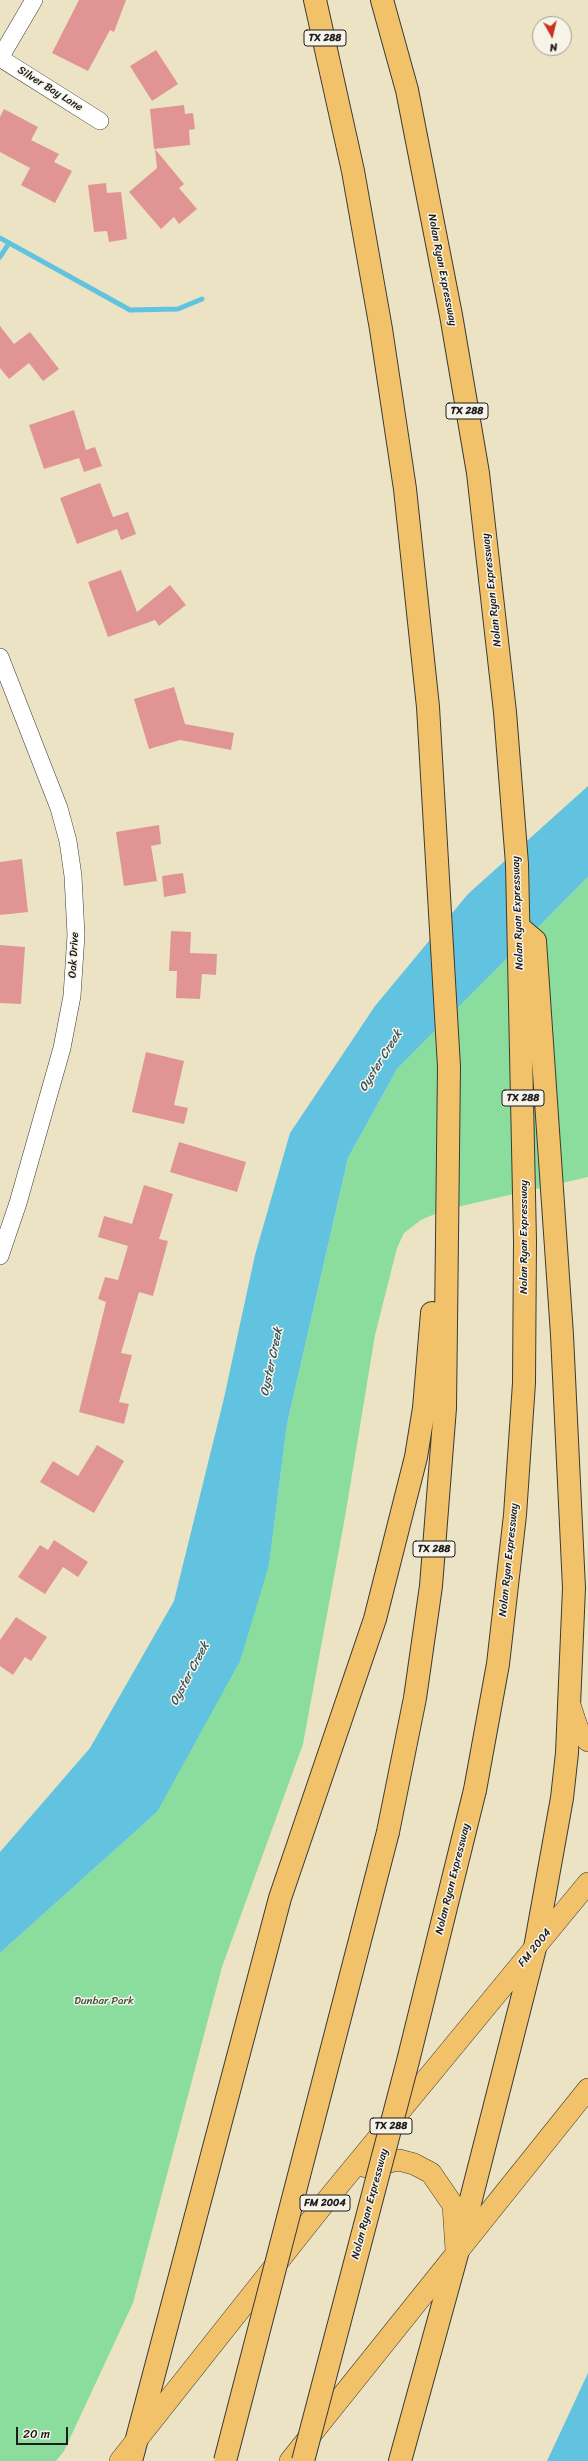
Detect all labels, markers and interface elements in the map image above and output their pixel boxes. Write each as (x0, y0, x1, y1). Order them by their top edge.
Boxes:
north arrow (532, 16, 572, 56)
road number: TX 288 (304, 30, 346, 46)
text: N (549, 37, 559, 57)
street label: Silver Bay Lane (15, 64, 85, 114)
street label: Nolan Ryan Expressway (425, 213, 459, 327)
road number: TX 288 (446, 403, 488, 419)
street label: Nolan Ryan Expressway (479, 533, 505, 647)
street label: Nolan Ryan Expressway (509, 856, 527, 970)
street label: Oak Drive (66, 932, 82, 978)
water label: Oyster Creek (356, 1028, 406, 1094)
road number: TX 288 (502, 1090, 544, 1106)
street label: Nolan Ryan Expressway (517, 1180, 531, 1294)
water label: Oyster Creek (258, 1326, 286, 1398)
street label: Nolan Ryan Expressway (496, 1503, 522, 1617)
road number: TX 288 (413, 1541, 455, 1557)
water label: Oyster Creek (167, 1640, 213, 1708)
street label: Nolan Ryan Expressway (433, 1822, 473, 1936)
street label: FM 2004 (516, 1926, 554, 1970)
park label: Dunbar Park (74, 1994, 134, 2008)
road number: TX 288 (370, 2118, 412, 2134)
street label: Nolan Ryan Expressway (349, 2147, 391, 2261)
road number: FM 2004 (300, 2195, 350, 2211)
scale bar (18, 2419, 70, 2445)
text: 20 m (23, 2423, 50, 2445)

